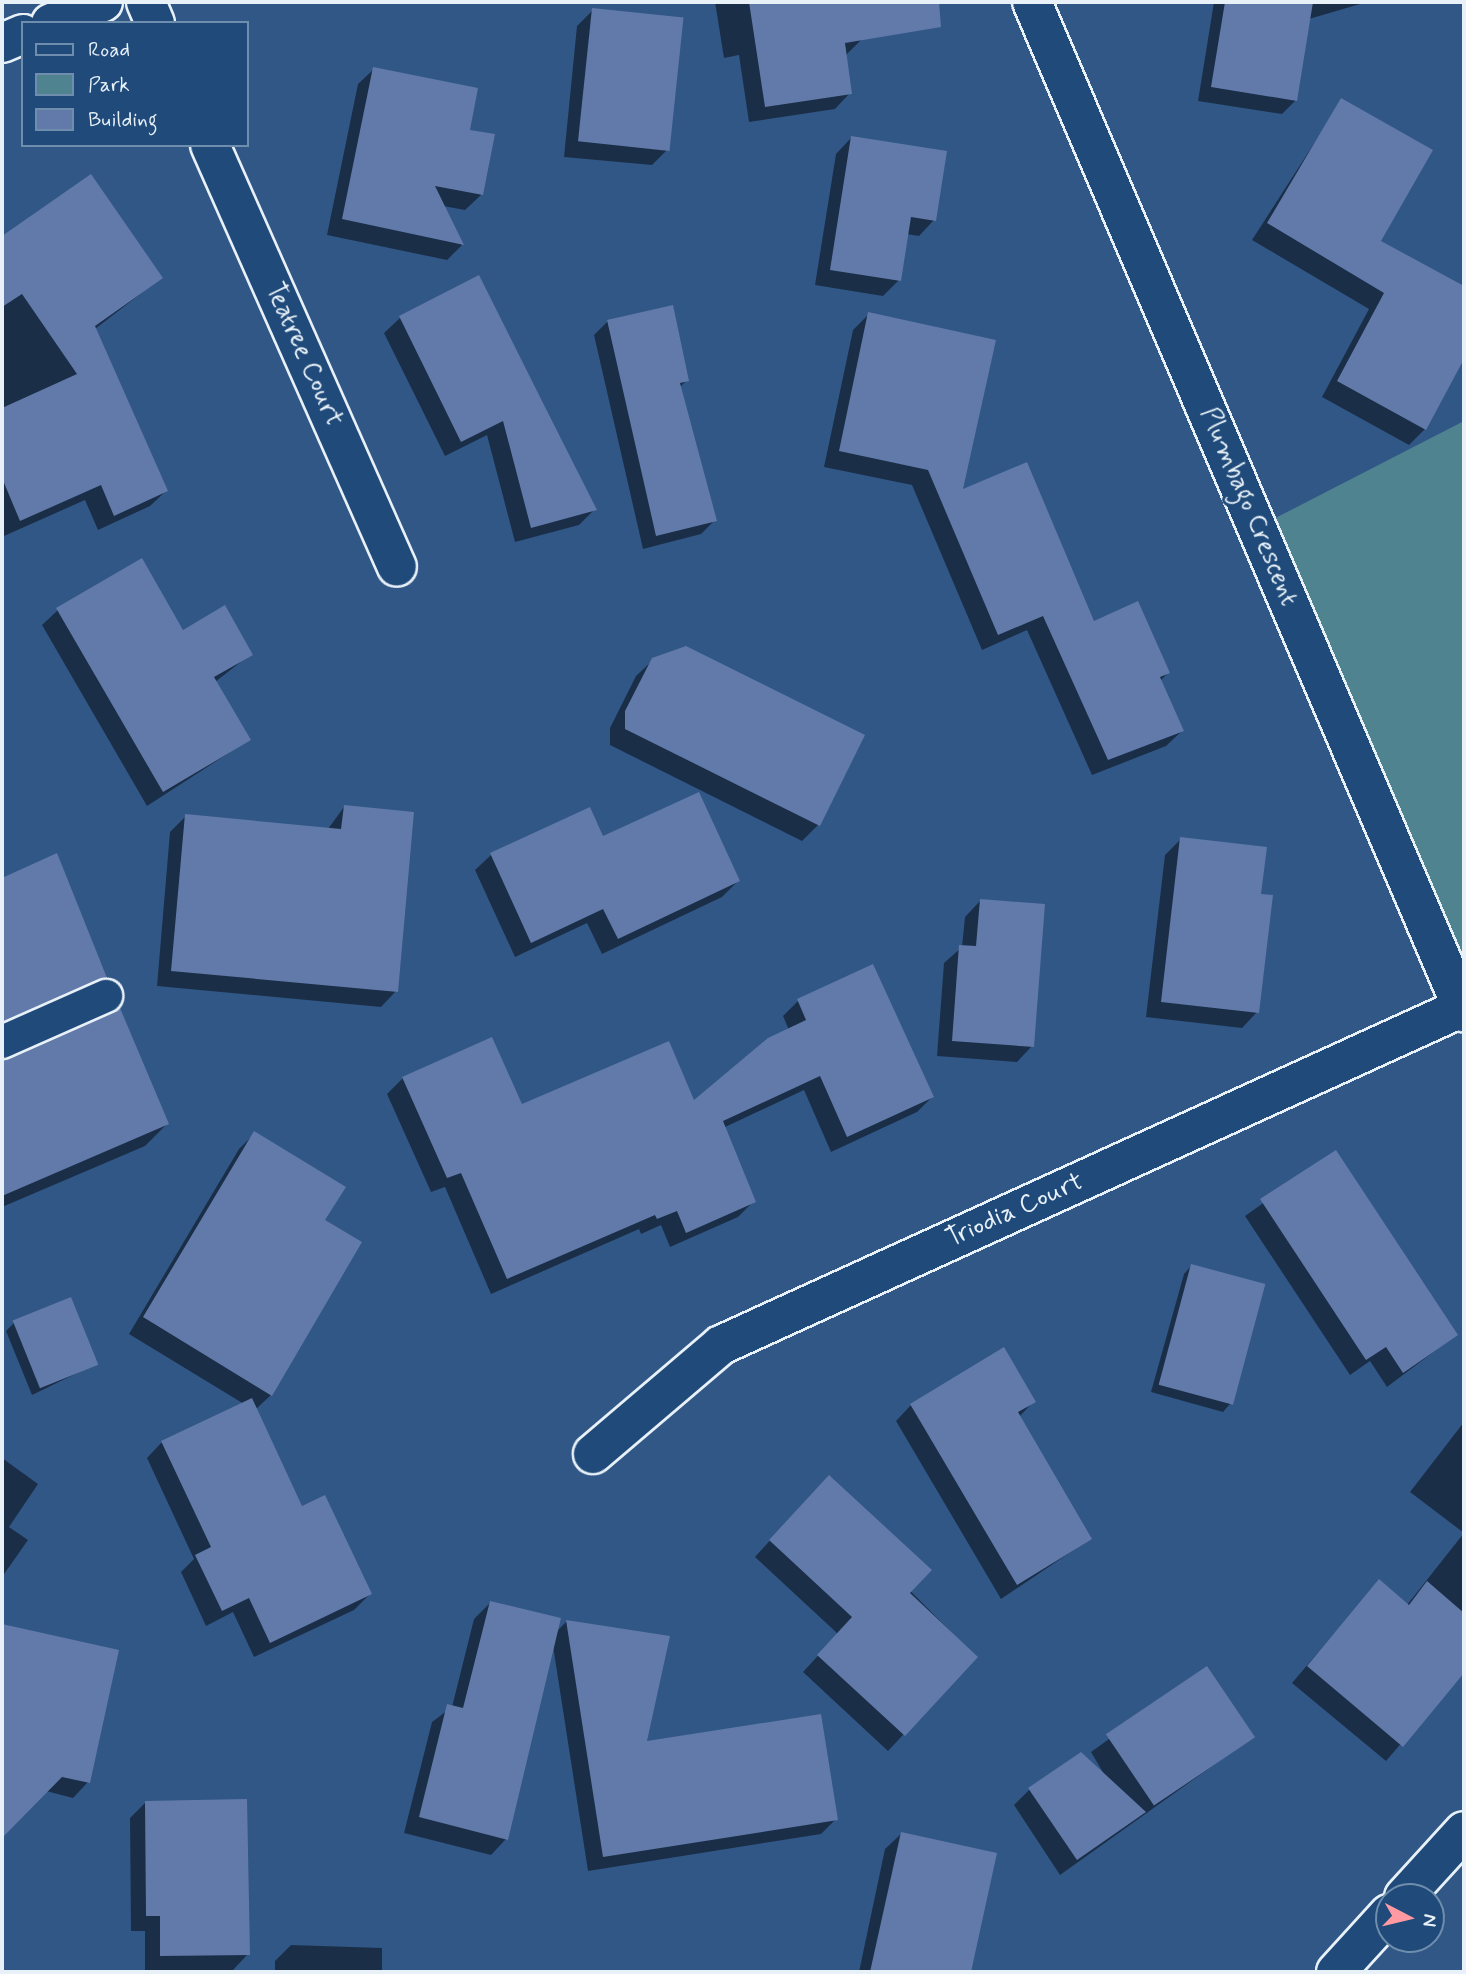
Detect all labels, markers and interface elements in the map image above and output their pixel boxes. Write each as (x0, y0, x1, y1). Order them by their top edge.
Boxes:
legend (21, 21, 248, 147)
text: Road (88, 36, 130, 64)
text: Park (88, 71, 130, 99)
text: Building (88, 106, 158, 134)
street label: Teatree Court (258, 280, 348, 430)
street label: Plumbago Crescent (1191, 401, 1305, 613)
street label: Triodia Court (944, 1168, 1086, 1254)
north arrow (1375, 1883, 1445, 1953)
text: N (1416, 1913, 1443, 1928)

